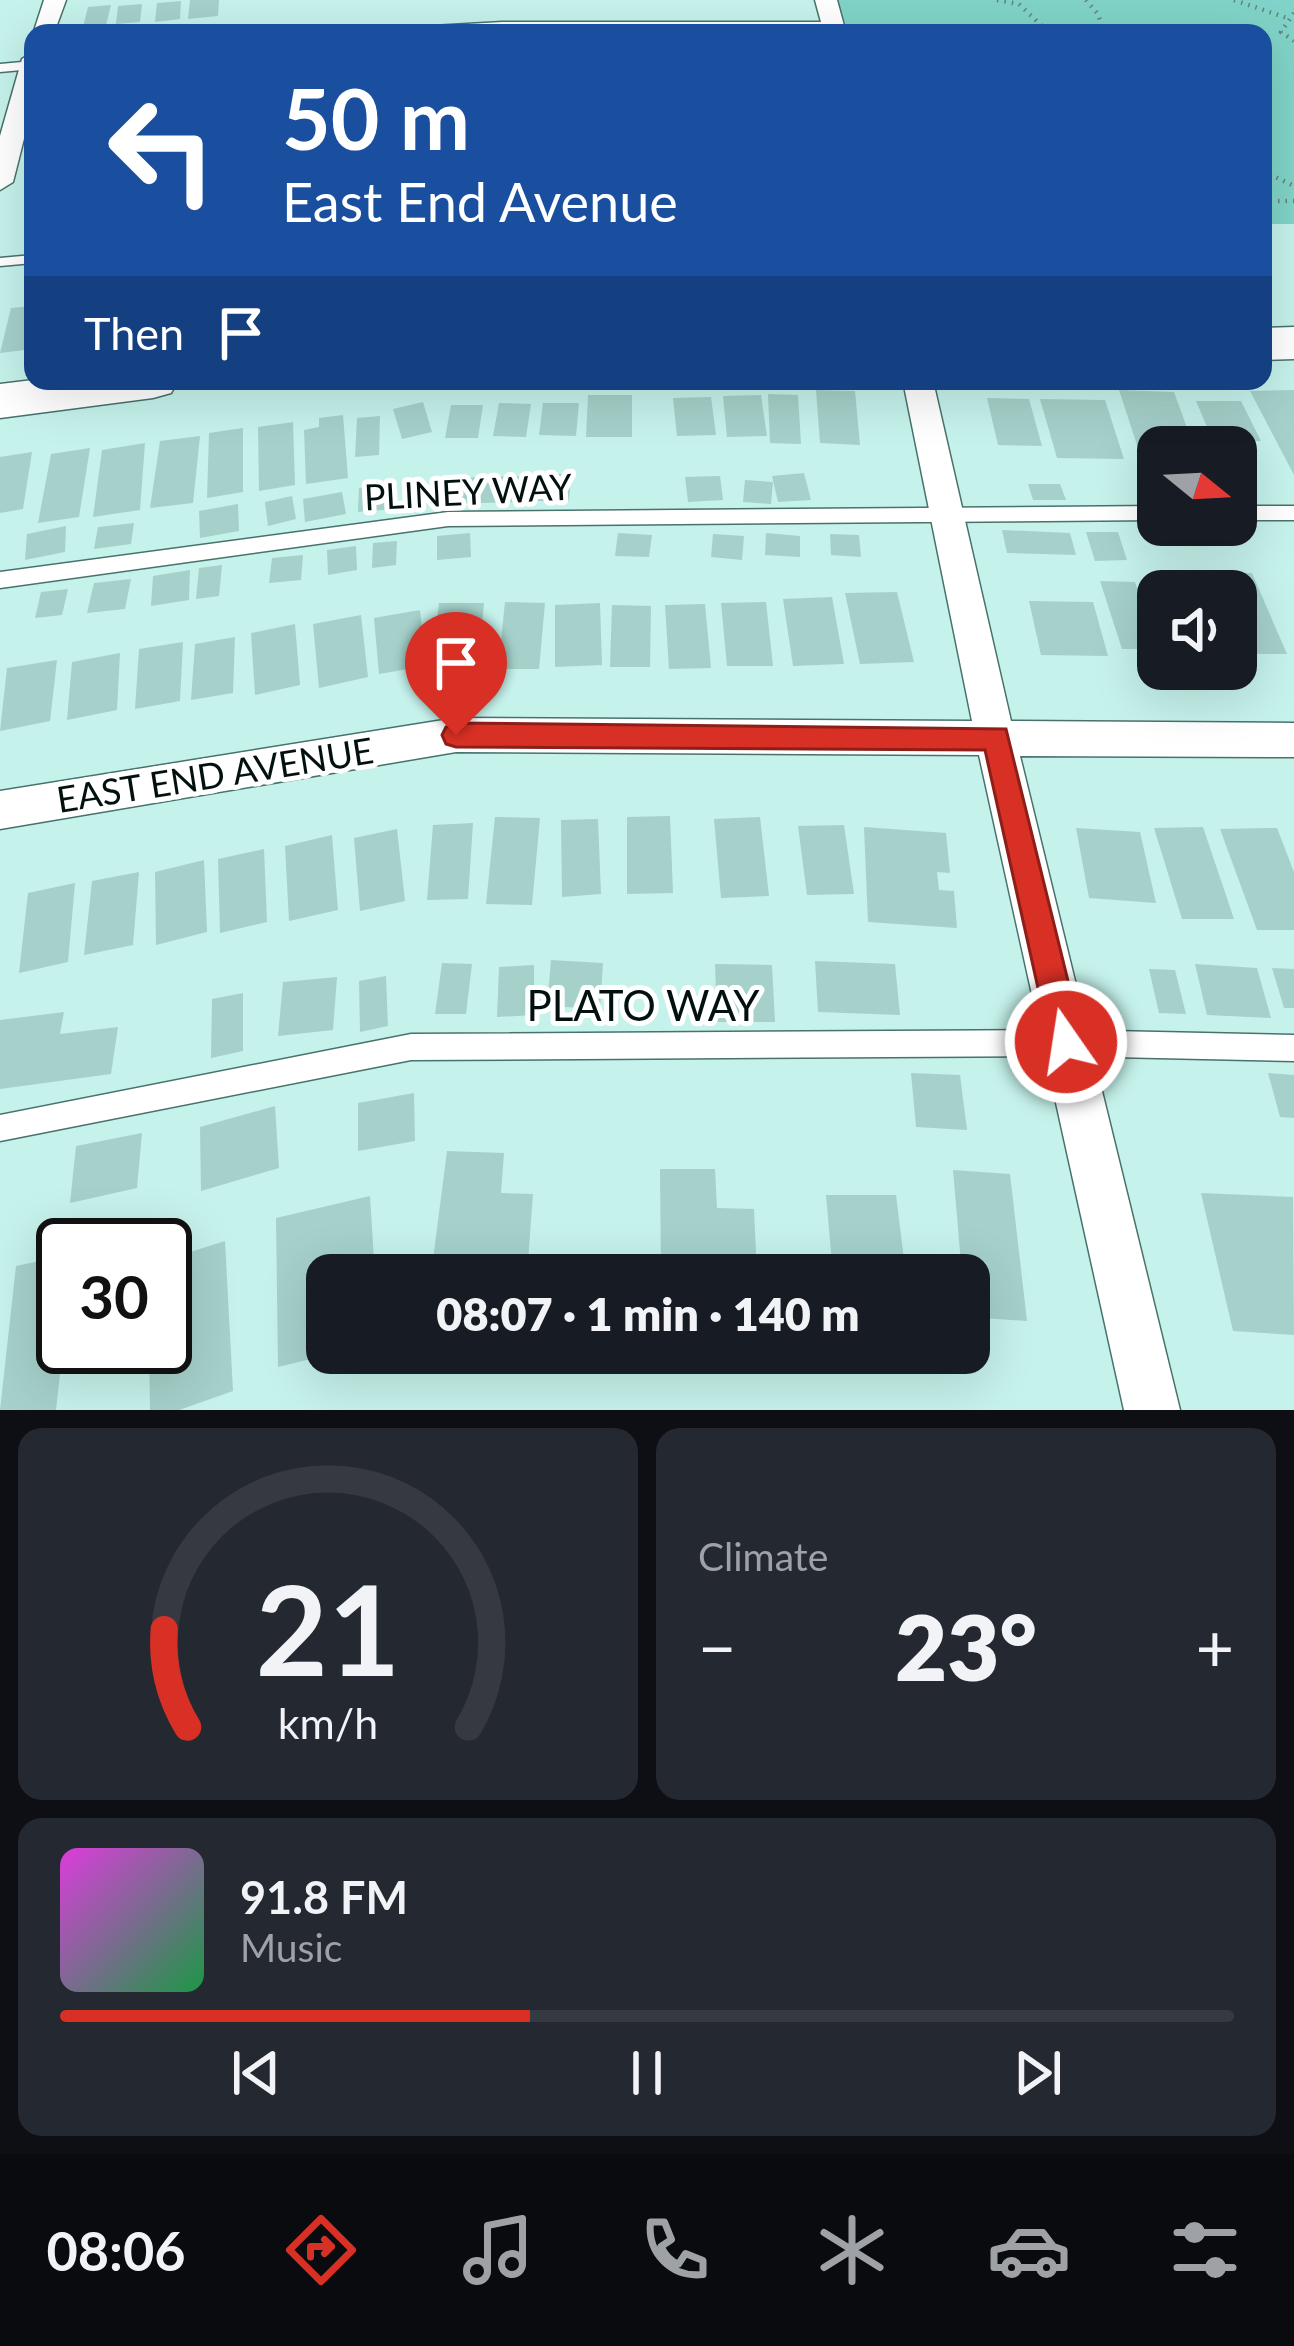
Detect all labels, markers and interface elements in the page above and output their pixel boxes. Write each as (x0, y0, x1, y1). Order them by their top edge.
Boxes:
text: 50 m (282, 67, 470, 168)
icon: left (84, 72, 240, 228)
text: East End Avenue (282, 169, 678, 234)
icon: arrive (208, 300, 274, 366)
text: Then (84, 306, 184, 360)
north arrow (1137, 426, 1257, 546)
map controls (1137, 426, 1257, 690)
street label: PLINEY WAY (363, 464, 574, 518)
button: sound (1137, 570, 1257, 690)
pin (405, 612, 507, 735)
icon: arrive (423, 630, 489, 696)
street label: EAST END AVENUE (53, 727, 376, 821)
position arrow (1003, 979, 1129, 1105)
street label: PLATO WAY (527, 980, 760, 1030)
speed limit sign: 30 (36, 1218, 192, 1374)
text: 08:07 · 1 min · 140 m (436, 1287, 860, 1341)
text: Climate (698, 1533, 828, 1579)
text: 21 (256, 1553, 400, 1703)
text: 23° (895, 1592, 1037, 1700)
text: − (698, 1607, 736, 1686)
text: + (1196, 1607, 1234, 1686)
text: km/h (278, 1697, 378, 1748)
text: 91.8 FM (240, 1870, 408, 1924)
text: Music (240, 1924, 342, 1970)
icon: previous (223, 2040, 289, 2106)
icon: pause (614, 2040, 680, 2106)
icon: next (1005, 2040, 1071, 2106)
icon: directions (279, 2208, 363, 2292)
icon: music (456, 2208, 540, 2292)
icon: phone (633, 2208, 717, 2292)
icon: climate (810, 2208, 894, 2292)
icon: car (987, 2208, 1071, 2292)
icon: filters (1163, 2208, 1247, 2292)
text: 08:06 (46, 2218, 186, 2283)

